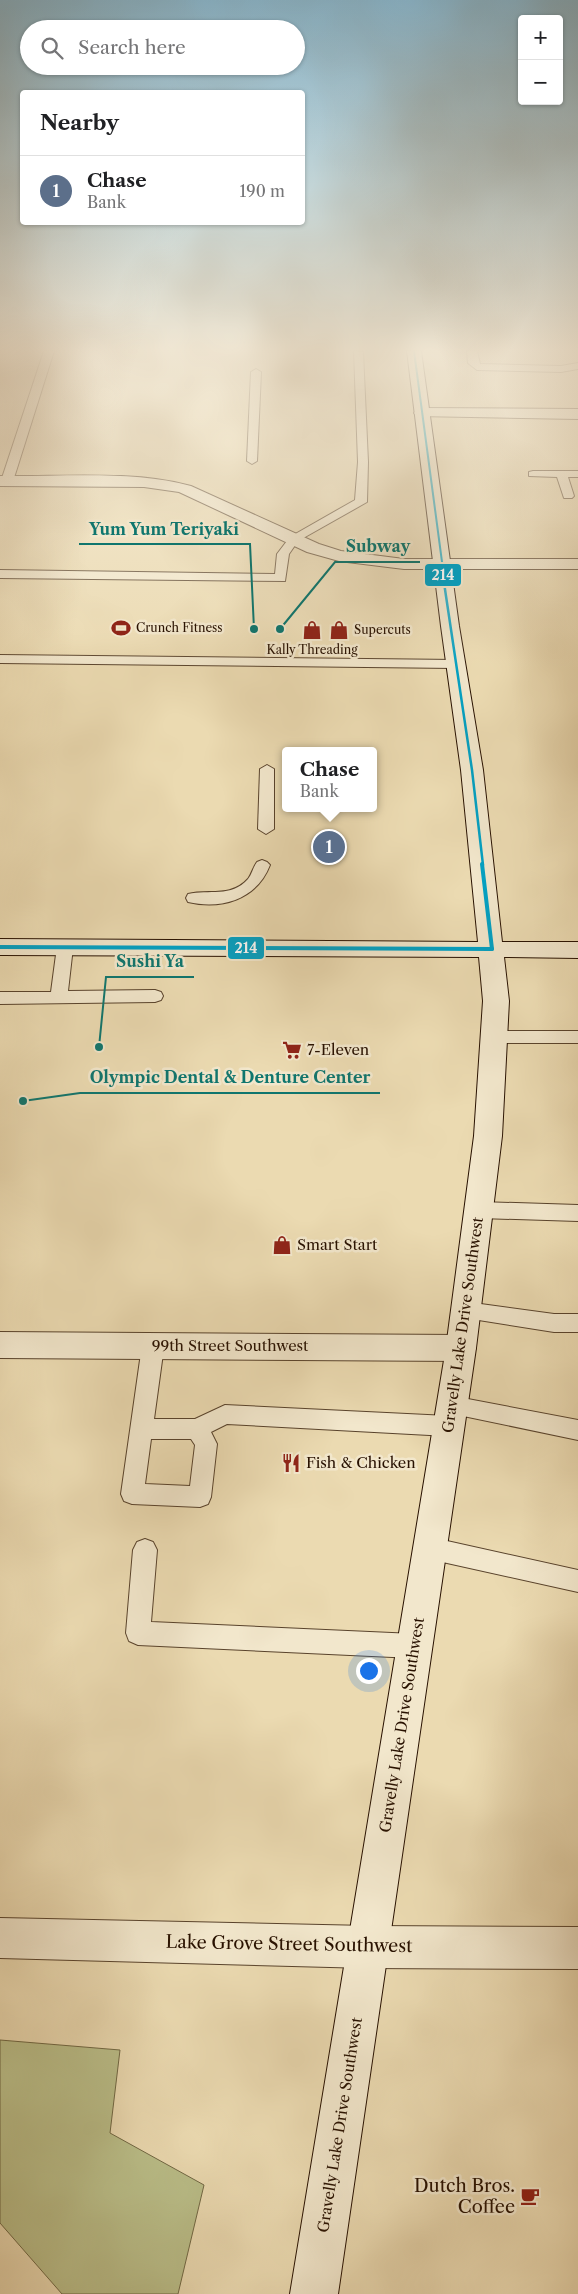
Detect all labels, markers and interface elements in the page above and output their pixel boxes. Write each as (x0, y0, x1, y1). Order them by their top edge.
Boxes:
map controls (518, 15, 563, 105)
button: + (518, 15, 563, 60)
search box (20, 20, 305, 75)
icon: search (38, 34, 66, 62)
text: Search here (78, 36, 186, 59)
button: − (518, 60, 563, 105)
text: Nearby (40, 110, 119, 135)
text: Chase (87, 169, 146, 192)
text: 1 (52, 181, 60, 201)
text: 190 m (240, 181, 285, 201)
text: Bank (87, 192, 126, 212)
callout: Yum Yum Teriyaki (79, 513, 250, 544)
text: Yum Yum Teriyaki (88, 519, 239, 539)
callout: Subway (335, 531, 420, 562)
text: Subway (346, 536, 411, 556)
line badge: 214 (424, 563, 462, 587)
text: 214 (432, 566, 454, 584)
sports icon: Crunch Fitness (110, 617, 132, 639)
shop icon: Kally Threading (301, 619, 323, 641)
shop icon: Supercuts (328, 619, 350, 641)
place label: Crunch Fitness (136, 620, 223, 635)
place label: Supercuts (354, 622, 411, 637)
place label: Kally Threading (266, 642, 358, 657)
popup (282, 747, 377, 812)
text: Chase (300, 758, 359, 781)
text: Bank (300, 781, 339, 801)
pin: 1 (313, 828, 345, 866)
line badge: 214 (227, 936, 265, 960)
text: 214 (235, 939, 257, 957)
callout: Sushi Ya (106, 946, 194, 977)
text: Sushi Ya (116, 951, 185, 971)
supermarket icon: 7-Eleven (281, 1039, 303, 1061)
place label: 7-Eleven (307, 1040, 370, 1059)
callout: Olympic Dental & Denture Center (80, 1062, 380, 1093)
text: Olympic Dental & Denture Center (90, 1067, 371, 1087)
street label: Gravelly Lake Drive Southwest (438, 1215, 487, 1434)
shop icon: Smart Start (271, 1234, 293, 1256)
place label: Smart Start (297, 1235, 378, 1254)
street label: 99th Street Southwest (152, 1336, 309, 1355)
restaurant icon: Fish & Chicken (280, 1452, 302, 1474)
place label: Fish & Chicken (306, 1453, 416, 1472)
street label: Gravelly Lake Drive Southwest (375, 1615, 428, 1834)
your location (356, 1658, 382, 1684)
street label: Lake Grove Street Southwest (165, 1931, 413, 1957)
street label: Gravelly Lake Drive Southwest (313, 2015, 366, 2234)
place label: Dutch Bros. Coffee (414, 2175, 515, 2218)
cafe icon: Dutch Bros. Coffee (519, 2185, 541, 2207)

